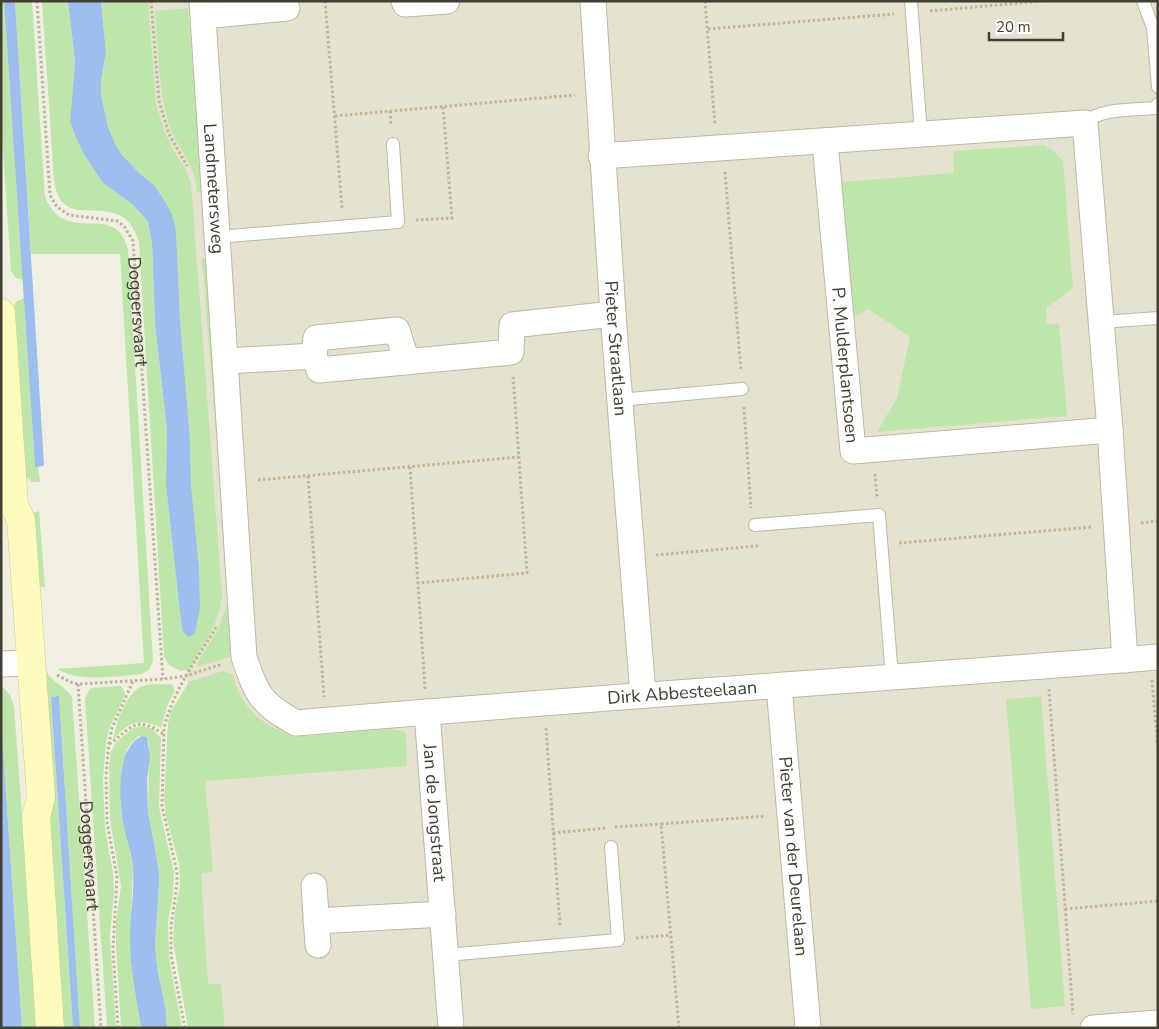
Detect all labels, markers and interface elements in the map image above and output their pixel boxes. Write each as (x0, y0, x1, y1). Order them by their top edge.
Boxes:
scale bar (989, 10, 1063, 42)
text: 20 m (996, 17, 1031, 37)
street label: Landmetersweg (198, 123, 230, 255)
street label: Doggersvaart (122, 256, 154, 368)
street label: Pieter Straatlaan (599, 280, 633, 417)
street label: P. Mulderplantsoen (826, 286, 864, 444)
street label: Dirk Abbesteelaan (606, 675, 758, 710)
street label: Jan de Jongstraat (417, 742, 452, 883)
street label: Pieter van der Deurelaan (773, 756, 814, 957)
street label: Doggersvaart (74, 800, 105, 912)

